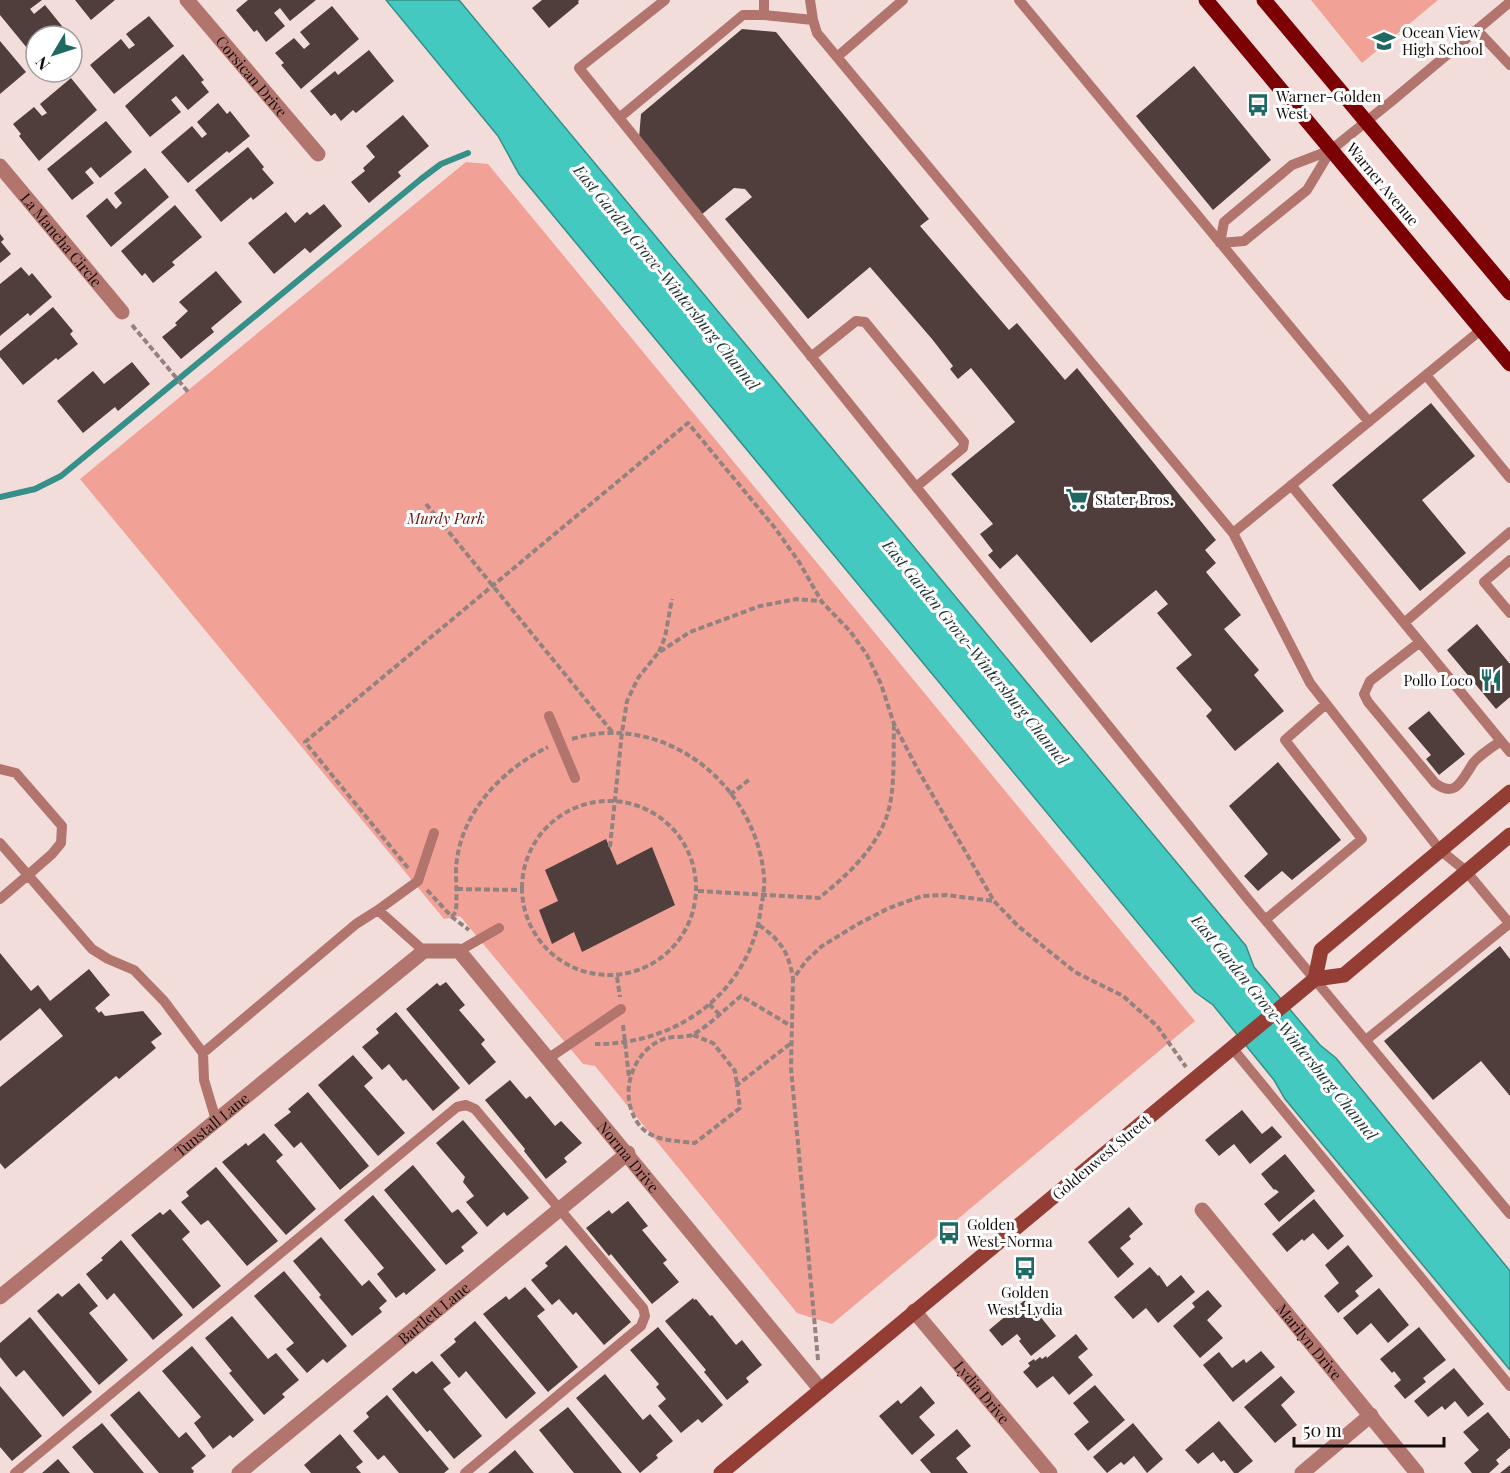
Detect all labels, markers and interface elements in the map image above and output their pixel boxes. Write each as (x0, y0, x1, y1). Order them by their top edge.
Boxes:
place label: Ocean View High School (1402, 22, 1483, 59)
north arrow (24, 24, 84, 84)
school or university icon: Ocean View High School (1371, 28, 1397, 54)
street label: Corsican Drive (212, 31, 292, 121)
text: N (30, 52, 54, 75)
place label: Warner-Golden West (1275, 86, 1381, 123)
bus stop icon: Warner-Golden West (1245, 92, 1271, 118)
street label: Warner Avenue (1342, 138, 1424, 230)
water label: East Garden Grove-Wintersburg Channel (569, 159, 765, 394)
street label: La Mancha Circle (16, 188, 107, 291)
supermarket icon: Stater Bros. (1064, 486, 1090, 512)
place label: Stater Bros. (1095, 489, 1173, 509)
park label: Murdy Park (406, 508, 485, 528)
water label: East Garden Grove-Wintersburg Channel (878, 534, 1074, 769)
restaurant icon: Pollo Loco (1478, 667, 1504, 693)
place label: Pollo Loco (1403, 670, 1473, 690)
water label: East Garden Grove-Wintersburg Channel (1187, 909, 1383, 1144)
street label: Tunstall Lane (170, 1088, 253, 1161)
street label: Goldenwest Street (1048, 1109, 1155, 1204)
street label: Norma Drive (594, 1117, 664, 1196)
place label: Golden West-Norma (966, 1214, 1053, 1251)
bus stop icon: Golden West-Norma (936, 1220, 962, 1246)
bus stop icon: Golden West-Lydia (1012, 1255, 1038, 1281)
street label: Bartlett Lane (394, 1278, 474, 1348)
place label: Golden West-Lydia (986, 1282, 1063, 1319)
street label: Marilyn Drive (1272, 1299, 1347, 1384)
street label: Lydia Drive (950, 1357, 1014, 1428)
scale bar (1294, 1410, 1444, 1448)
text: 50 m (1303, 1418, 1342, 1442)

